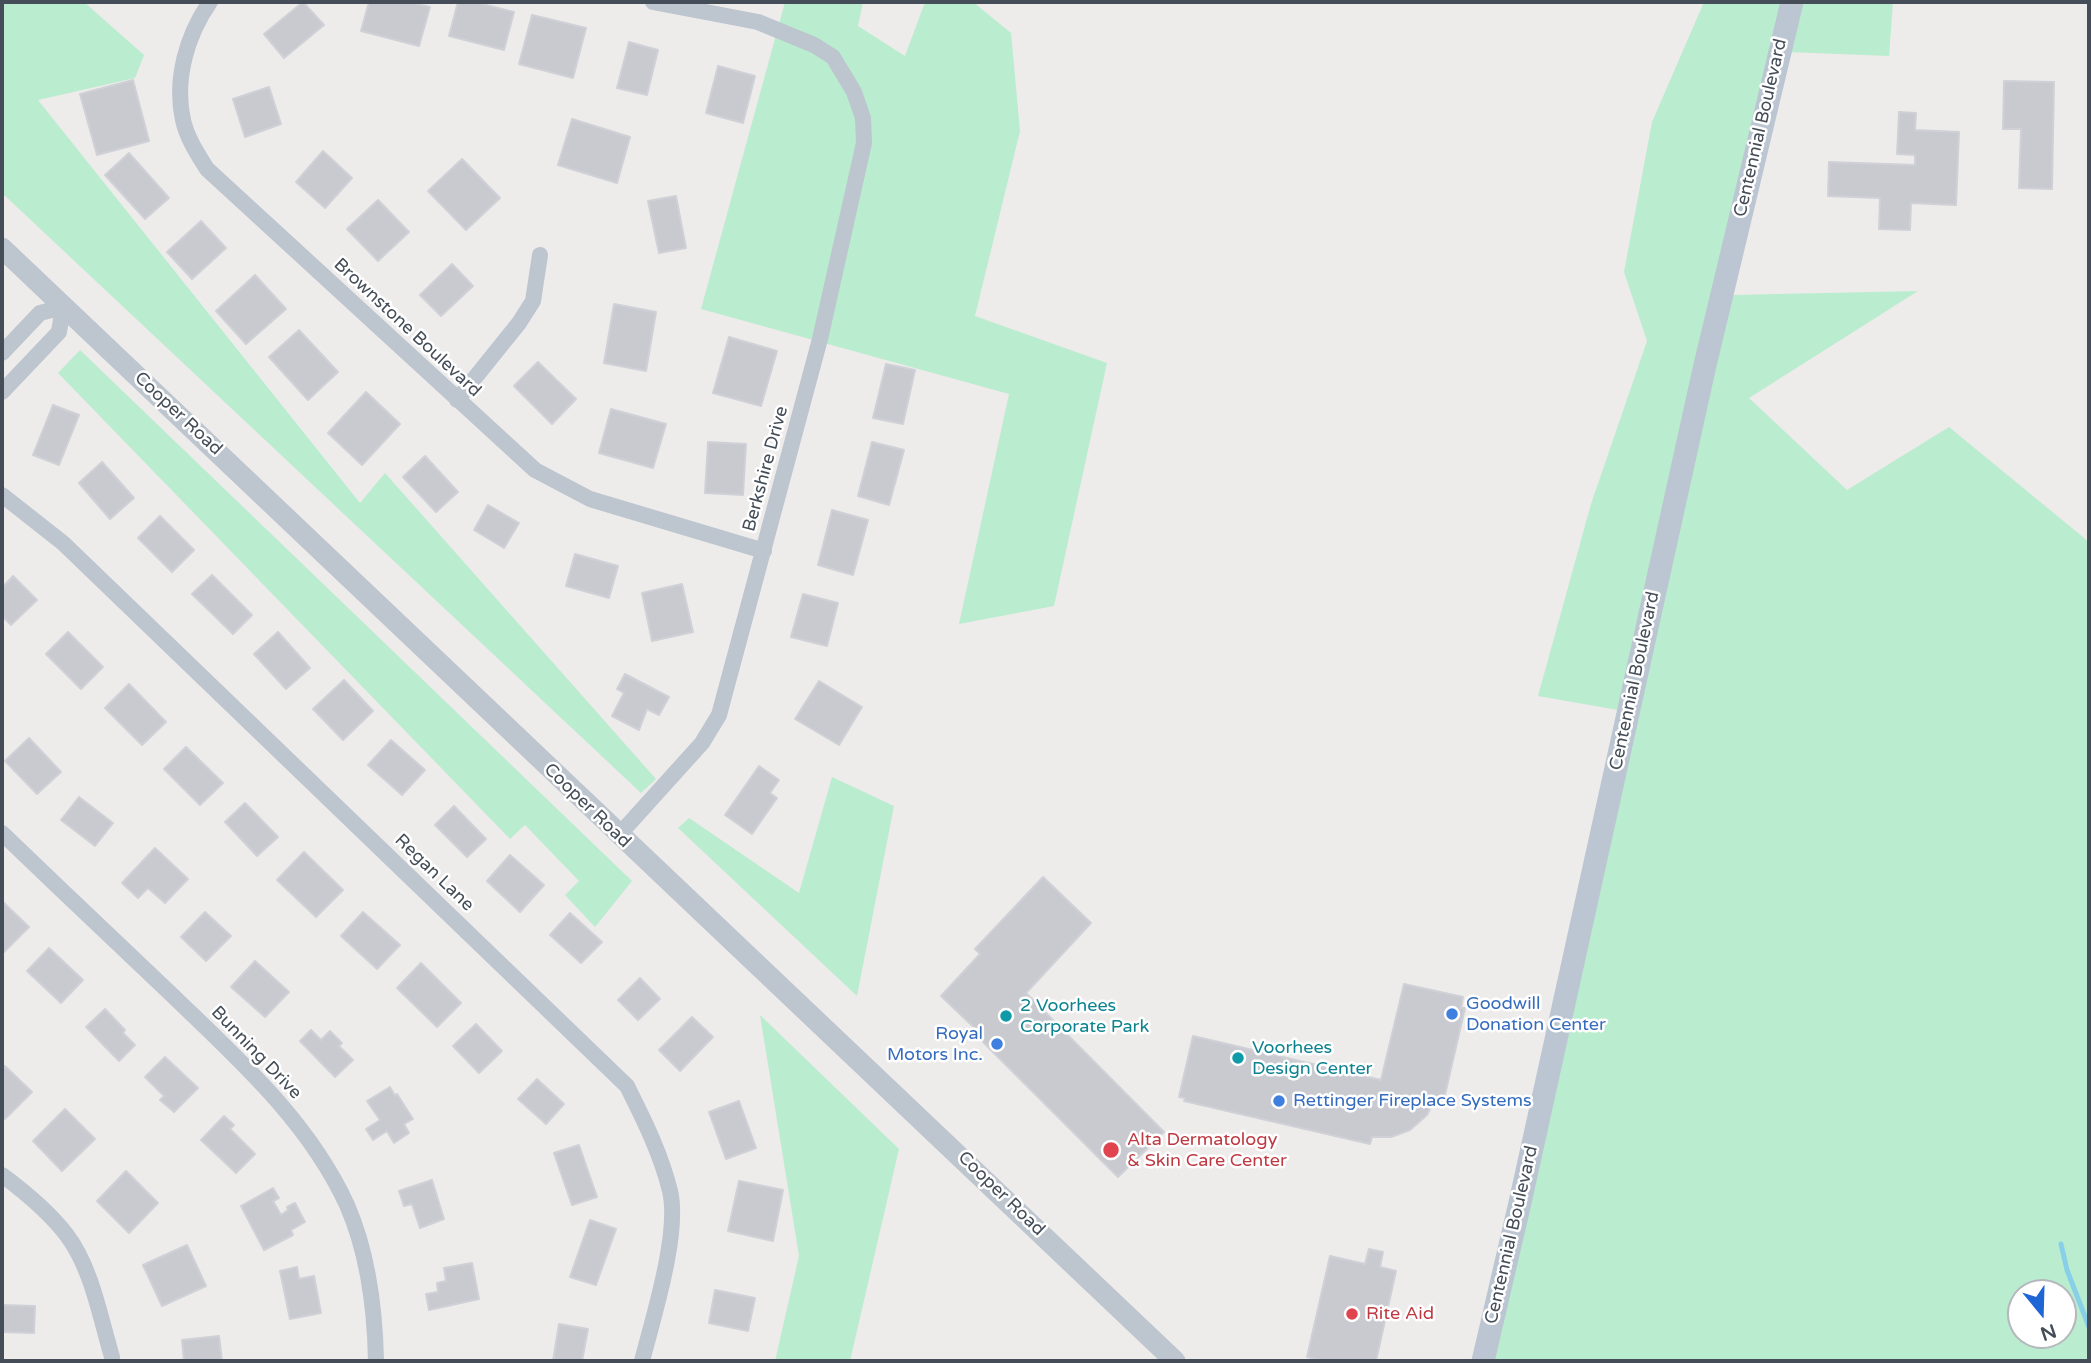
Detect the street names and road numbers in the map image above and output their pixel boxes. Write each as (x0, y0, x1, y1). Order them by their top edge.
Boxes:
street label: Centennial Boulevard (1730, 37, 1792, 219)
street label: Brownstone Boulevard (329, 254, 485, 402)
street label: Cooper Road (130, 368, 226, 460)
street label: Berkshire Drive (739, 404, 793, 534)
street label: Centennial Boulevard (1605, 590, 1665, 772)
street label: Cooper Road (539, 759, 635, 853)
street label: Regan Lane (390, 830, 478, 916)
street label: Bunning Drive (206, 1002, 306, 1104)
street label: Centennial Boulevard (1481, 1144, 1543, 1326)
street label: Cooper Road (953, 1147, 1049, 1241)

